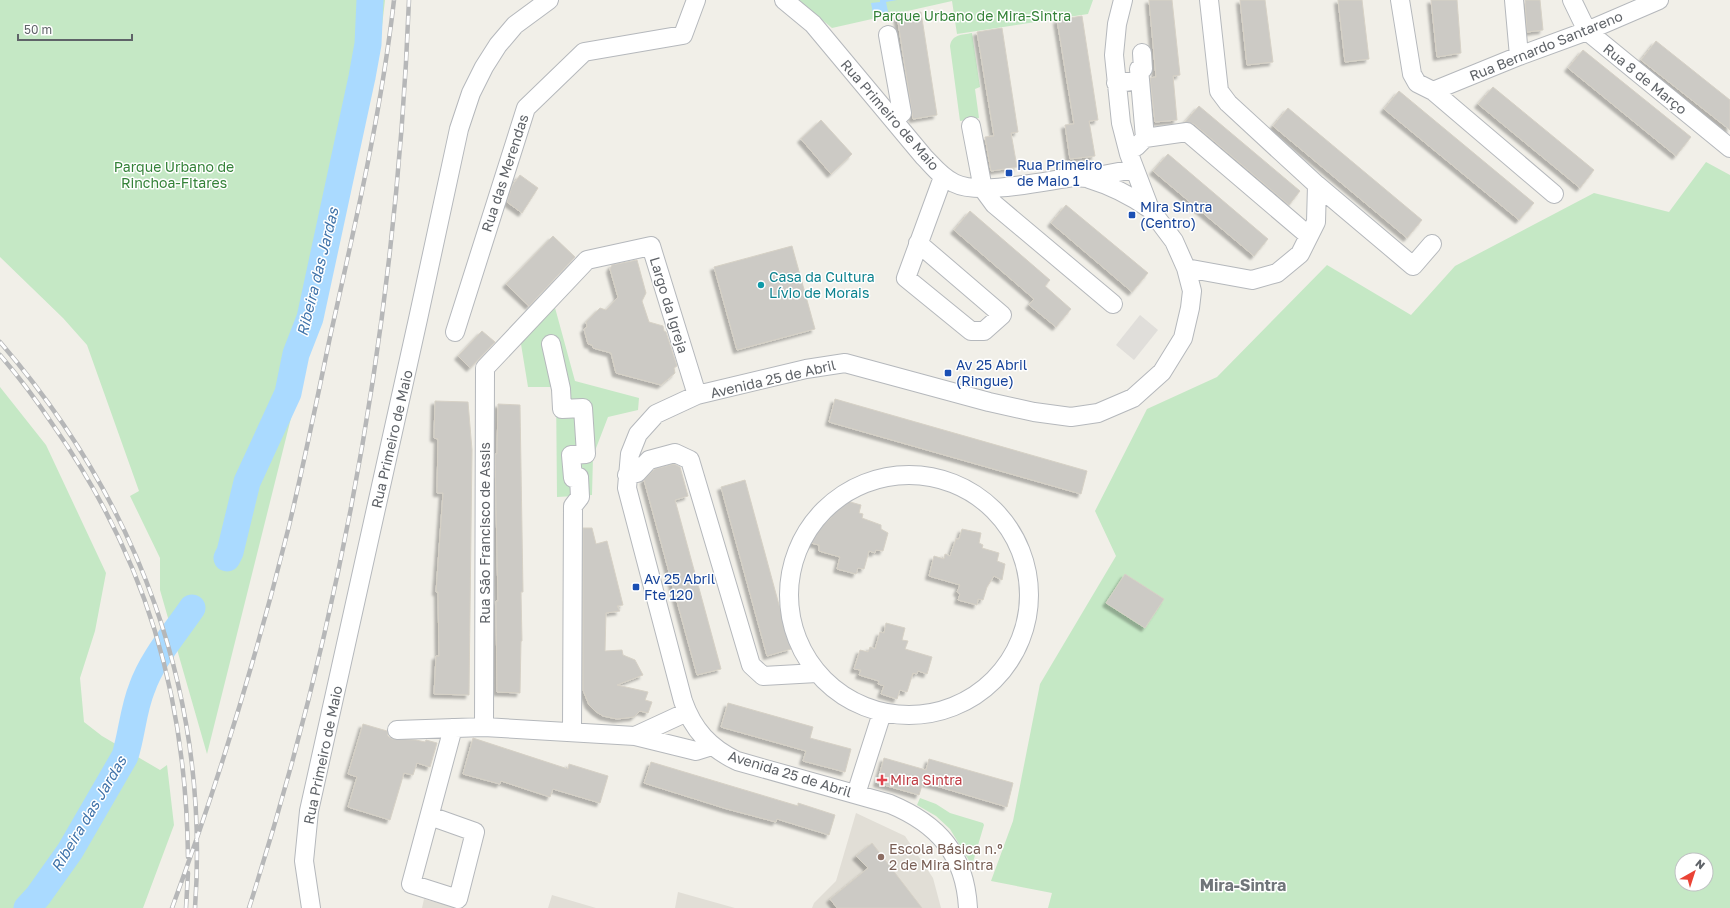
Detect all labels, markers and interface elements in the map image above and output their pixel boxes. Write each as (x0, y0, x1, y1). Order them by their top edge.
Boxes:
park label: Parque Urbano de Mira-Sintra (873, 7, 1071, 24)
street label: Rua Bernardo Santareno (1467, 7, 1625, 84)
scale bar (18, 16, 132, 42)
text: 50 m (24, 22, 52, 37)
street label: Rua 8 de Março (1600, 40, 1691, 118)
street label: Rua Primeiro de Maio (838, 56, 943, 174)
street label: Rua das Merendas (477, 112, 532, 234)
place label: Rua Primeiro de Maio 1 (1017, 156, 1102, 189)
park label: Parque Urbano de Rinchoa-Fitares (114, 158, 234, 191)
marker: Rua Primeiro de Maio 1 (1004, 168, 1014, 178)
place label: Mira Sintra (Centro) (1140, 198, 1213, 231)
water label: Ribeira das Jardas (292, 205, 342, 338)
marker: Mira Sintra (Centro) (1127, 210, 1137, 220)
street label: Largo da Igreja (647, 255, 692, 355)
place label: Casa da Cultura Lívio de Morais (769, 268, 875, 301)
marker: Casa da Cultura Lívio de Morais (756, 280, 766, 290)
street label: Avenida 25 de Abril (708, 356, 837, 401)
place label: Av 25 Abril (Ringue) (956, 356, 1027, 389)
street label: Rua Primeiro de Maio (367, 368, 416, 510)
marker: Av 25 Abril (Ringue) (943, 368, 953, 378)
street label: Rua São Francisco de Assis (476, 442, 493, 624)
place label: Av 25 Abril Fte 120 (644, 570, 715, 603)
marker: Av 25 Abril Fte 120 (631, 582, 641, 592)
street label: Rua Primeiro de Maio (300, 684, 346, 826)
street label: Avenida 25 de Abril (726, 747, 854, 800)
water label: Ribeira das Jardas (47, 752, 130, 875)
place label: Mira Sintra (890, 771, 963, 788)
marker: Mira Sintra (877, 775, 887, 785)
place label: Escola Básica n.º 2 de Mira Sintra (889, 840, 1003, 873)
marker: Escola Básica n.º 2 de Mira Sintra (876, 852, 886, 862)
north arrow (1674, 852, 1714, 892)
text: N (1693, 856, 1708, 872)
district label: Mira-Sintra (1200, 875, 1286, 895)

